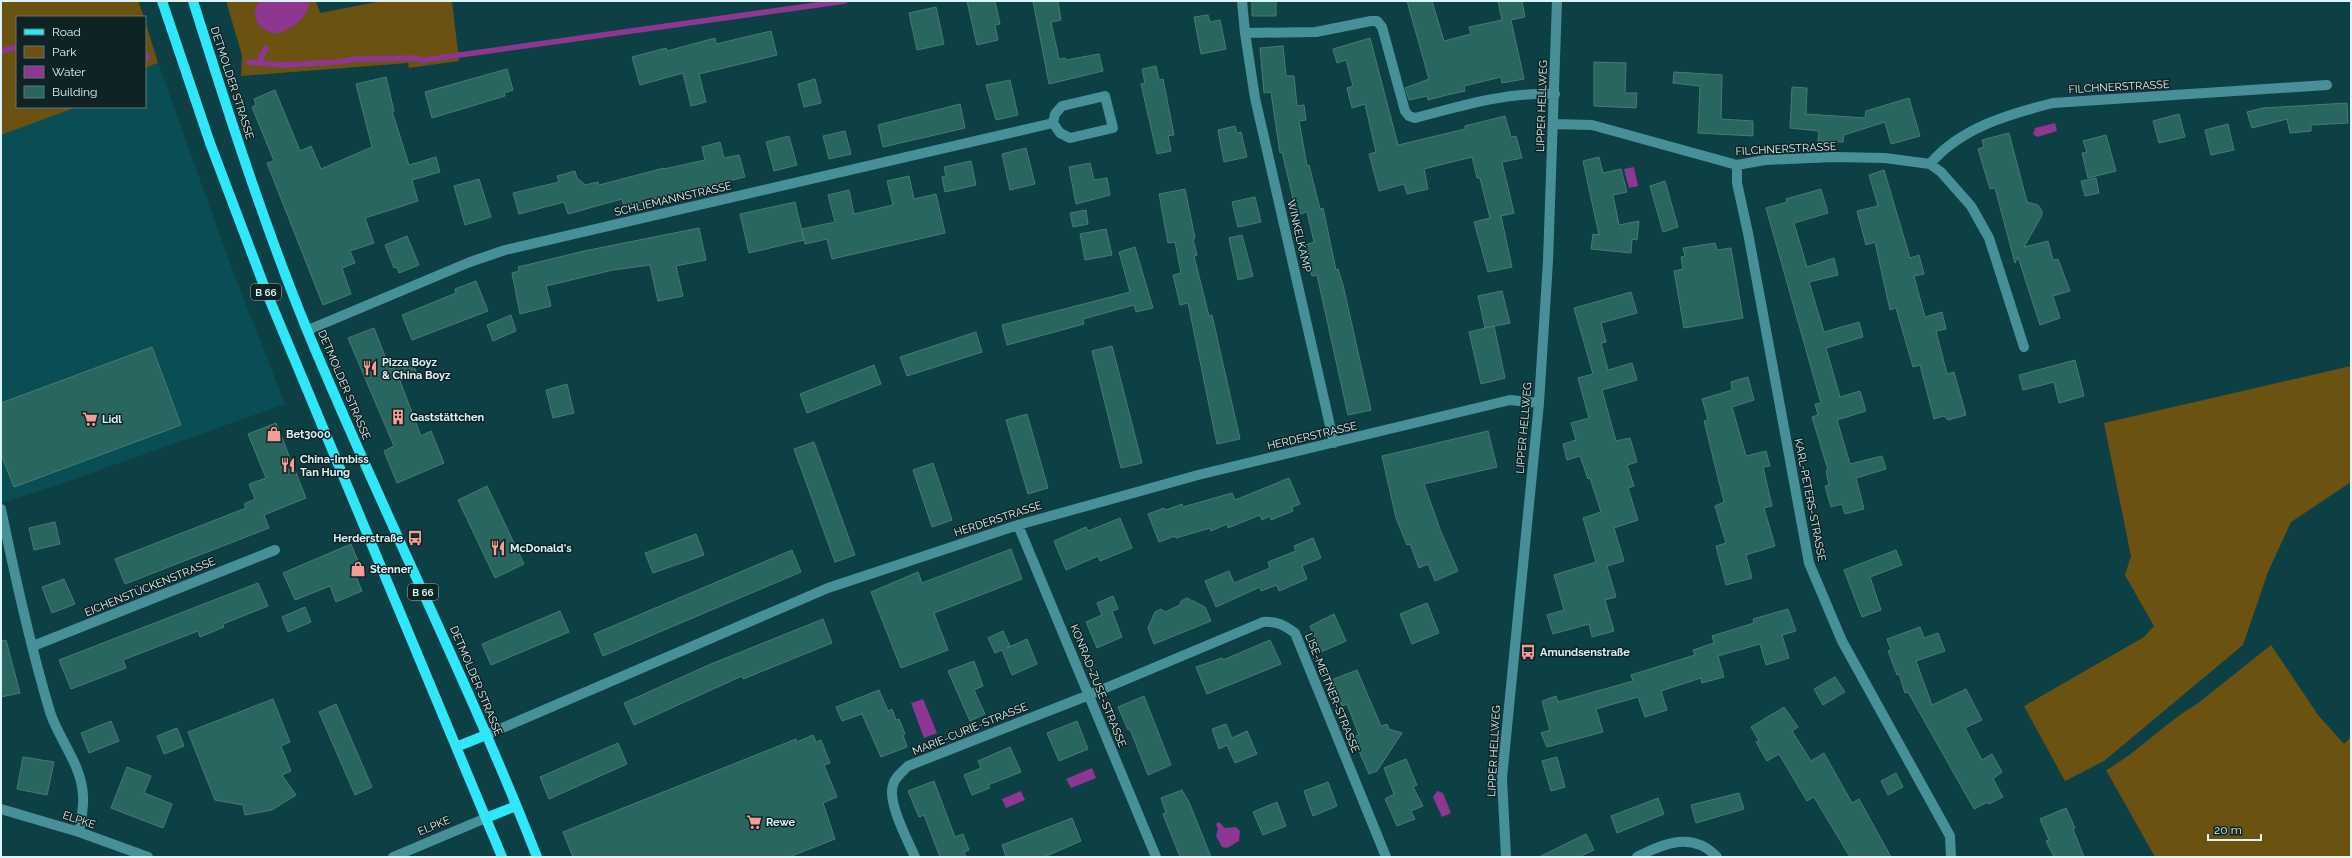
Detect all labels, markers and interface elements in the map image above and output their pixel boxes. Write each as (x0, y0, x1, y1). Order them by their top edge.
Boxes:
legend (16, 16, 146, 108)
text: Road (52, 25, 81, 39)
street label: DETMOLDER STRASSE (208, 25, 257, 141)
text: Park (52, 45, 77, 59)
street label: LIPPER HELLWEG (1534, 60, 1550, 152)
text: Water (52, 65, 86, 79)
street label: FILCHNERSTRASSE (2068, 78, 2170, 96)
text: Building (52, 85, 98, 99)
street label: FILCHNERSTRASSE (1735, 140, 1837, 158)
street label: SCHLIEMANNSTRASSE (613, 179, 733, 219)
street label: WINKELKAMP (1284, 199, 1314, 274)
road number: B 66 (251, 284, 281, 300)
street label: DETMOLDER STRASSE (315, 328, 373, 442)
place label: Pizza Boyz & China Boyz (382, 356, 451, 382)
restaurant icon: Pizza Boyz & China Boyz (361, 359, 379, 377)
street label: LIPPER HELLWEG (1514, 382, 1534, 474)
building icon: Gaststättchen (389, 408, 407, 426)
supermarket icon: Lidl (81, 410, 99, 428)
place label: Gaststättchen (410, 411, 485, 424)
place label: Lidl (102, 413, 122, 426)
street label: HERDERSTRASSE (1266, 419, 1358, 453)
shop icon: Bet3000 (265, 425, 283, 443)
place label: Bet3000 (286, 428, 331, 441)
street label: KARL-PETERS-STRASSE (1792, 437, 1828, 563)
place label: China-Imbiss Tan Hung (300, 453, 369, 479)
restaurant icon: China-Imbiss Tan Hung (279, 456, 297, 474)
street label: HERDERSTRASSE (952, 499, 1044, 539)
bus stop icon: Herderstraße (406, 529, 424, 547)
place label: Herderstraße (333, 532, 403, 545)
restaurant icon: McDonald's (489, 539, 507, 557)
place label: McDonald's (510, 542, 572, 555)
street label: EICHENSTÜCKENSTRASSE (83, 555, 217, 619)
shop icon: Stenner (349, 560, 367, 578)
place label: Stenner (370, 563, 412, 576)
road number: B 66 (408, 584, 438, 600)
street label: KONRAD-ZUSE-STRASSE (1067, 623, 1129, 750)
street label: DETMOLDER STRASSE (447, 624, 505, 738)
street label: LISE-MEITNER-STRASSE (1302, 631, 1362, 755)
bus stop icon: Amundsenstraße (1519, 643, 1537, 661)
place label: Amundsenstraße (1540, 646, 1630, 659)
street label: MARIE-CURIE-STRASSE (910, 700, 1030, 758)
street label: LIPPER HELLWEG (1485, 705, 1503, 797)
street label: ELPKE (61, 809, 97, 831)
street label: ELPKE (416, 813, 452, 839)
supermarket icon: Rewe (745, 813, 763, 831)
place label: Rewe (766, 816, 796, 829)
scale bar (2208, 816, 2261, 842)
text: 20 m (2214, 823, 2242, 837)

